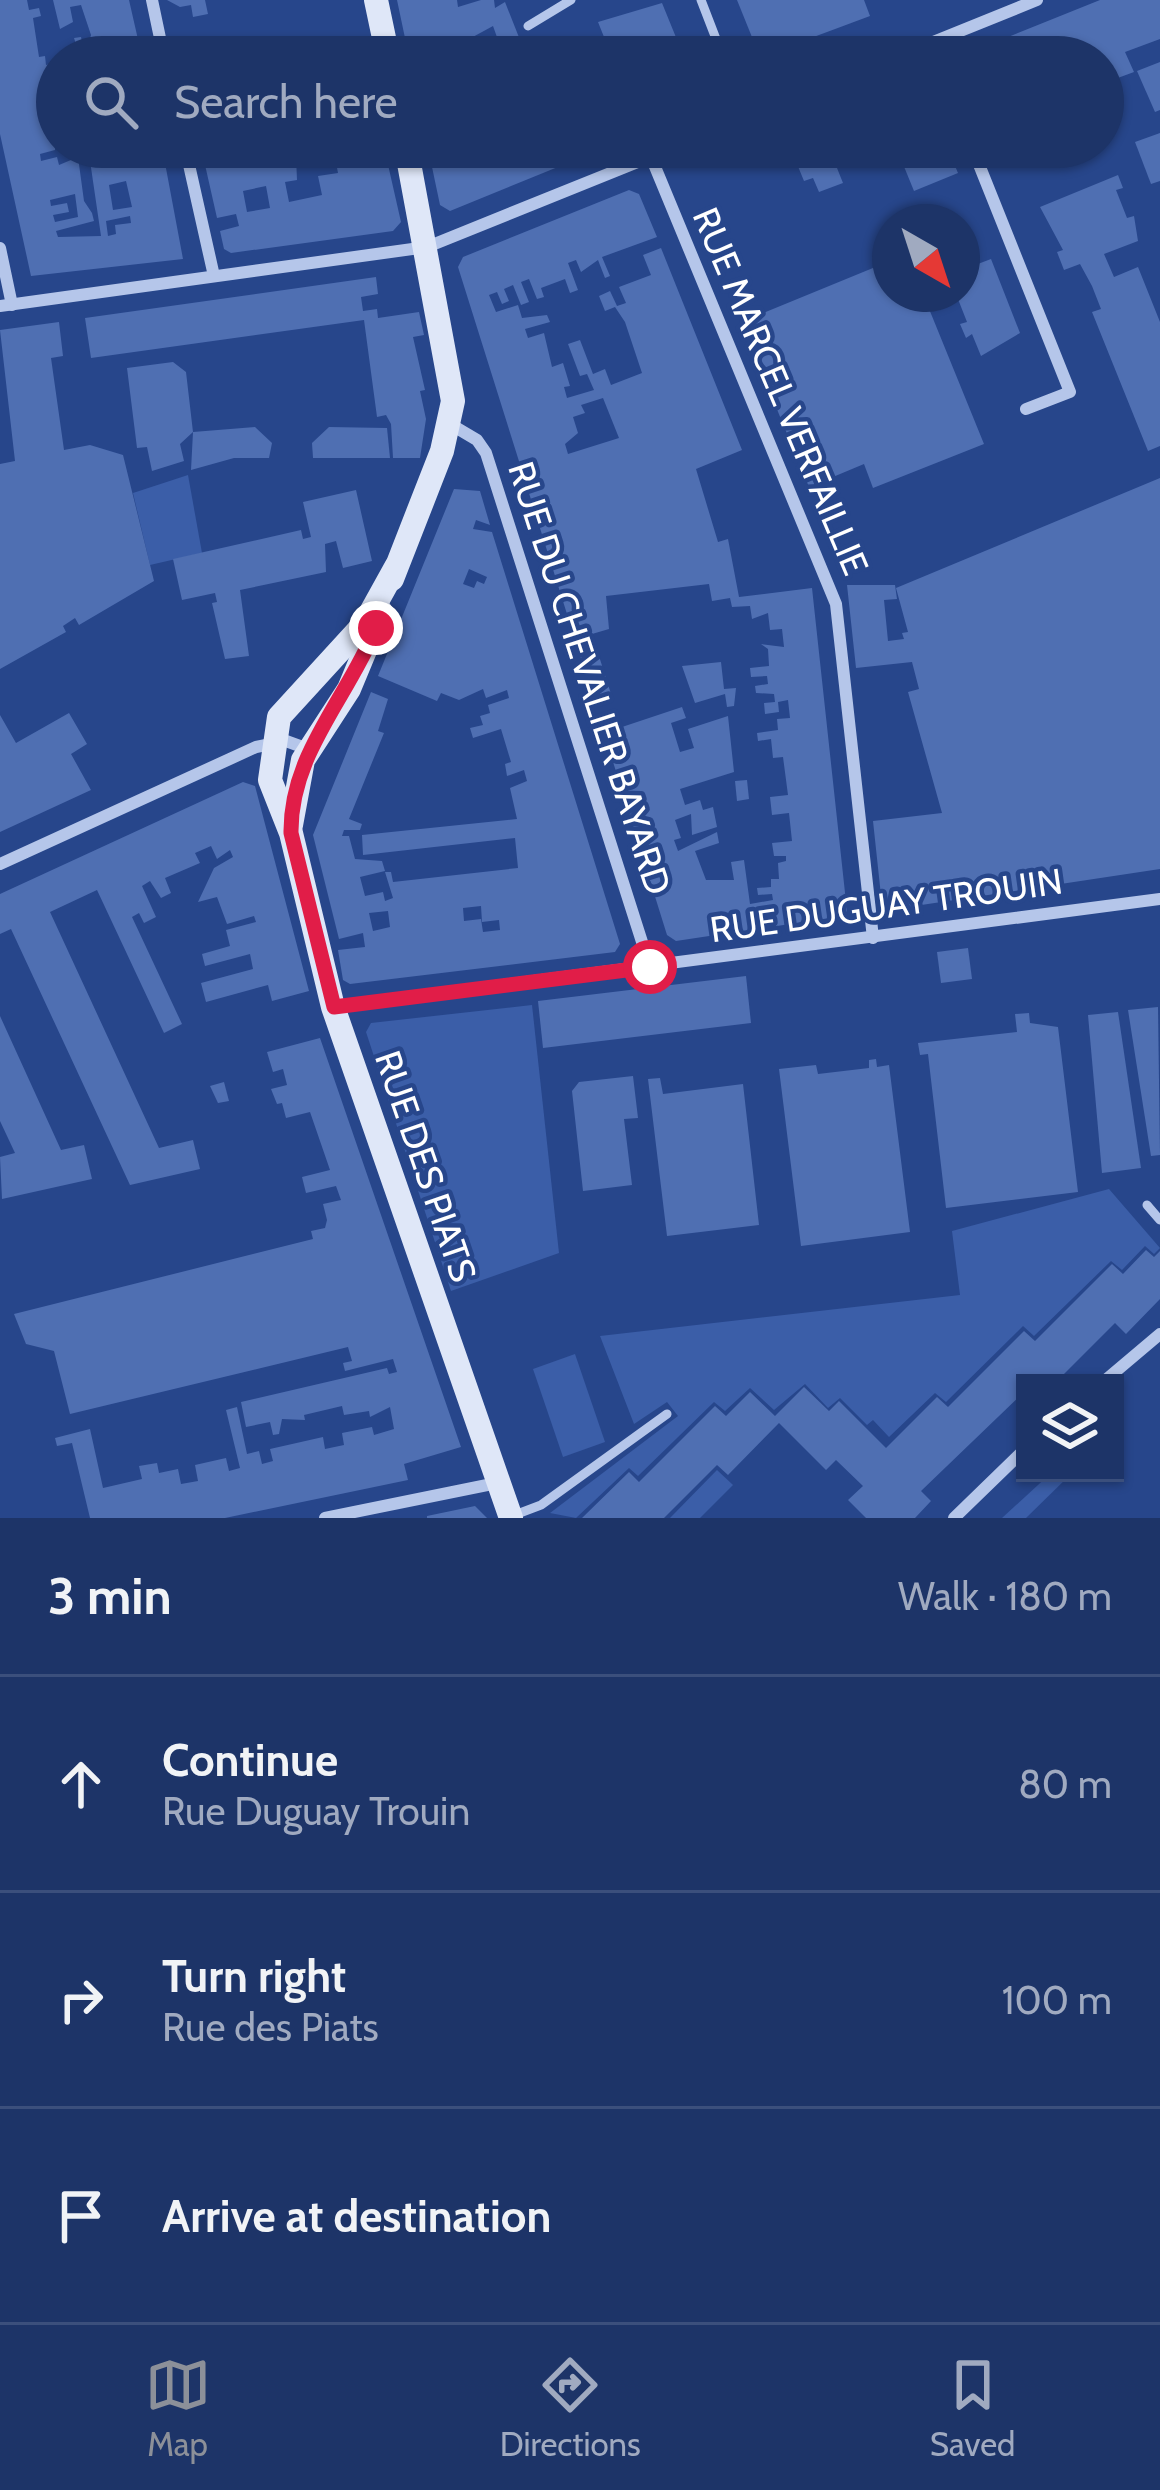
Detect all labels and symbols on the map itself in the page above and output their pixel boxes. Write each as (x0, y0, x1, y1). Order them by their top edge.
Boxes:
street label: RUE MARCEL VERFAILLIE (684, 201, 878, 581)
north arrow (872, 204, 980, 312)
street label: RUE DU CHEVALIER BAYARD (499, 456, 681, 900)
route end (349, 601, 403, 655)
street label: RUE DUGUAY TROUIN (707, 858, 1065, 952)
route start (623, 940, 677, 994)
street label: RUE DES PIATS (366, 1045, 486, 1287)

